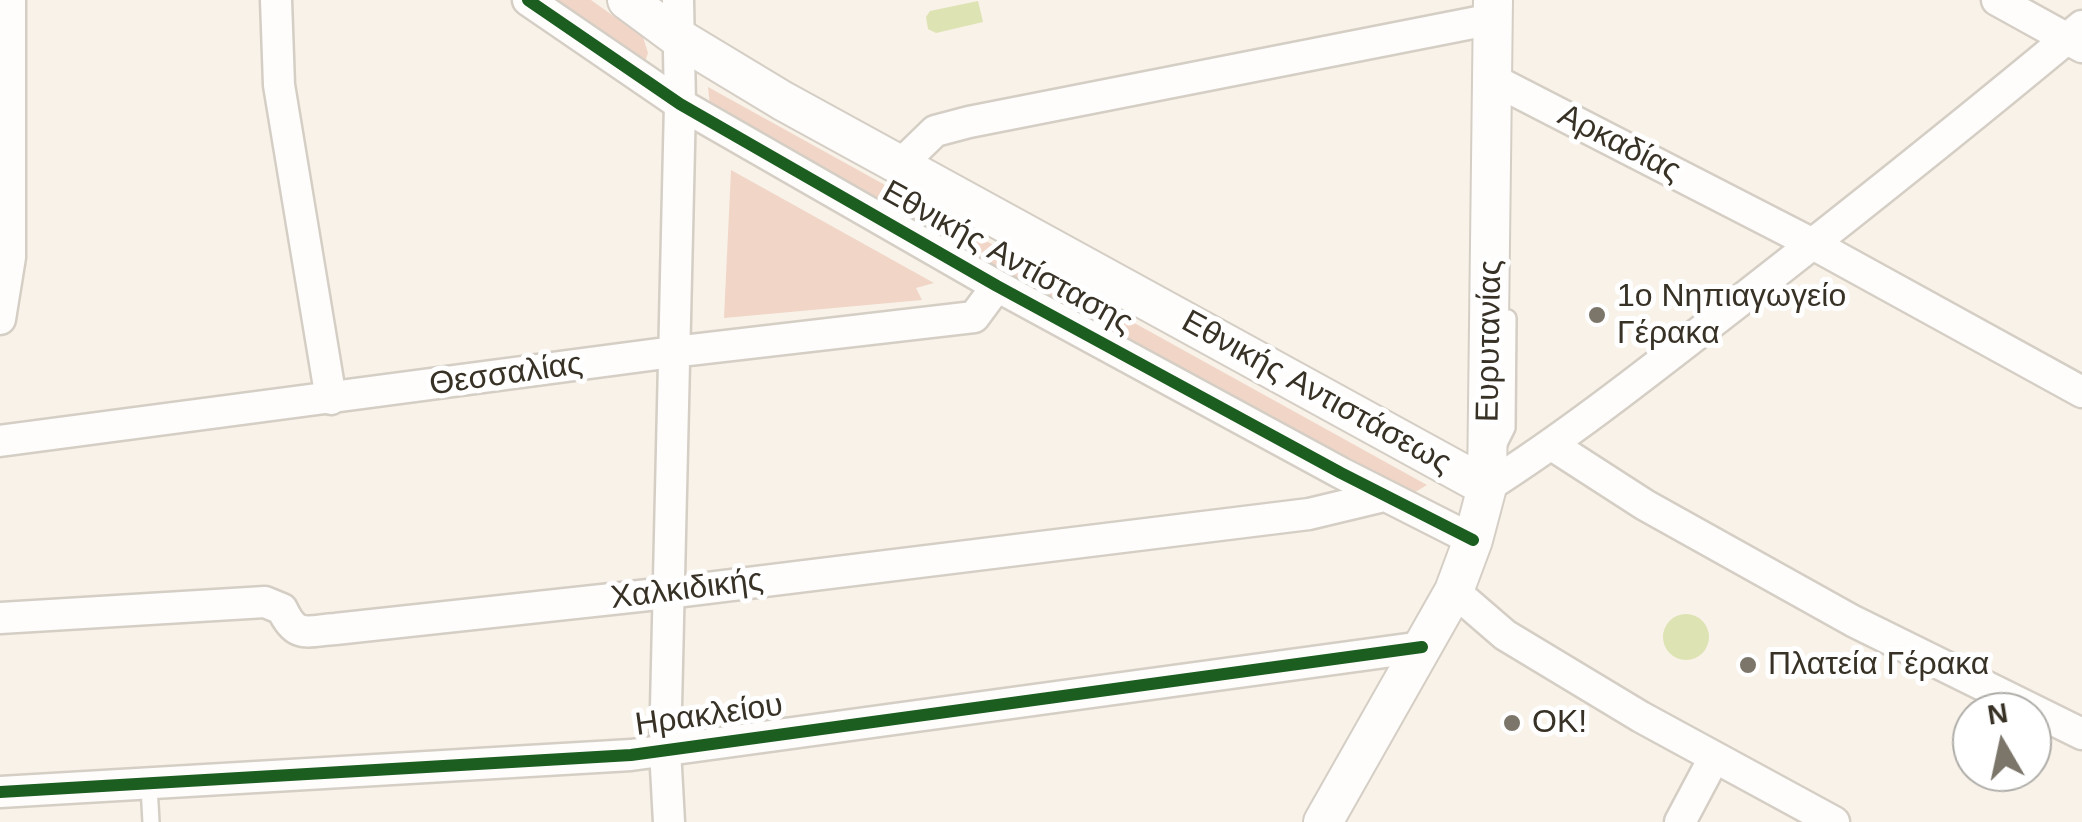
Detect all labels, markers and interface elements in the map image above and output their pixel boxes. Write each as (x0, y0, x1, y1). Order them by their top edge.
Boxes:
street label: Αρκαδίας (1551, 97, 1687, 191)
street label: Εθνικής Αντίστασης (875, 173, 1139, 343)
street label: Ευρυτανίας (1469, 260, 1511, 422)
place label: 1ο Νηπιαγωγείο Γέρακα (1617, 278, 1846, 353)
street label: Εθνικής Αντιστάσεως (1175, 303, 1457, 483)
marker: 1ο Νηπιαγωγείο Γέρακα (1586, 304, 1608, 326)
street label: Θεσσαλίας (427, 345, 585, 405)
street label: Χαλκιδικής (609, 562, 765, 618)
place label: Πλατεία Γέρακα (1768, 646, 1989, 684)
marker: Πλατεία Γέρακα (1737, 654, 1759, 676)
street label: Ηρακλείου (633, 687, 785, 745)
north arrow (1952, 692, 2052, 792)
text: N (1985, 697, 2010, 731)
place label: OK! (1532, 704, 1587, 742)
marker: OK! (1501, 712, 1523, 734)

